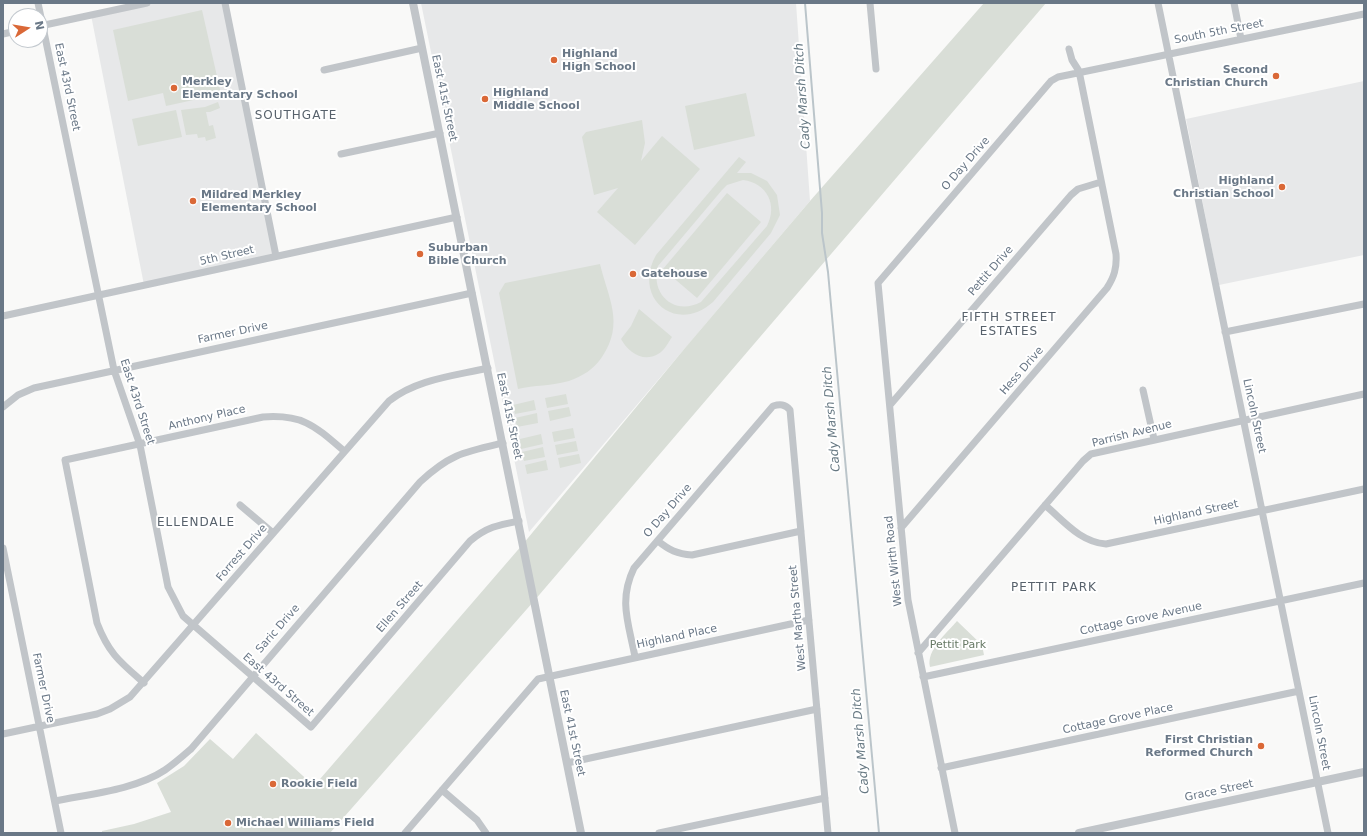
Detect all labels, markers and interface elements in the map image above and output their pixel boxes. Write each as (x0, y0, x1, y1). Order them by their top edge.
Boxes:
north arrow (8, 8, 48, 48)
street label: South 5th Street (1173, 17, 1265, 47)
text: N (32, 20, 47, 31)
street label: East 43rd Street (51, 42, 83, 132)
water label: Cady Marsh Ditch (792, 43, 814, 149)
place label: Highland High School (562, 47, 636, 73)
street label: East 41st Street (428, 53, 460, 143)
marker: Highland High School (549, 55, 559, 65)
place label: Second Christian Church (1165, 63, 1268, 89)
marker: Second Christian Church (1271, 71, 1281, 81)
place label: Merkley Elementary School (182, 75, 298, 101)
marker: Merkley Elementary School (169, 83, 179, 93)
place label: Highland Middle School (493, 86, 580, 112)
marker: Highland Middle School (480, 94, 490, 104)
district label: SOUTHGATE (255, 109, 337, 123)
street label: O Day Drive (939, 135, 993, 193)
place label: Highland Christian School (1173, 174, 1274, 200)
marker: Highland Christian School (1277, 182, 1287, 192)
place label: Mildred Merkley Elementary School (201, 188, 317, 214)
marker: Mildred Merkley Elementary School (188, 196, 198, 206)
place label: Suburban Bible Church (428, 241, 507, 267)
street label: 5th Street (199, 243, 255, 269)
street label: Pettit Drive (966, 243, 1016, 299)
marker: Suburban Bible Church (415, 249, 425, 259)
place label: Gatehouse (641, 267, 707, 281)
marker: Gatehouse (628, 269, 638, 279)
district label: FIFTH STREET ESTATES (961, 311, 1057, 339)
street label: Farmer Drive (197, 319, 269, 347)
street label: Hess Drive (998, 344, 1046, 398)
street label: East 43rd Street (117, 357, 157, 447)
water label: Cady Marsh Ditch (820, 366, 844, 472)
street label: East 41st Street (493, 371, 525, 461)
street label: Lincoln Street (1240, 378, 1268, 454)
street label: Anthony Place (167, 403, 247, 433)
street label: Parrish Avenue (1091, 418, 1173, 450)
street label: O Day Drive (641, 482, 695, 540)
street label: Highland Street (1153, 498, 1239, 528)
street label: West Wirth Road (883, 515, 905, 607)
district label: ELLENDALE (157, 516, 235, 530)
street label: Forrest Drive (214, 522, 270, 584)
street label: West Martha Street (787, 565, 809, 671)
street label: Ellen Street (374, 579, 426, 635)
district label: PETTIT PARK (1011, 581, 1097, 595)
street label: Cottage Grove Avenue (1079, 600, 1203, 638)
street label: Saric Drive (253, 602, 303, 656)
street label: Highland Place (636, 622, 718, 652)
park label: Pettit Park (930, 638, 986, 652)
street label: East 43rd Street (240, 651, 316, 719)
street label: Farmer Drive (29, 652, 57, 724)
street label: East 41st Street (556, 688, 588, 778)
water label: Cady Marsh Ditch (849, 688, 873, 794)
street label: Lincoln Street (1305, 694, 1333, 772)
street label: Cottage Grove Place (1062, 701, 1174, 737)
place label: First Christian Reformed Church (1145, 733, 1253, 759)
marker: First Christian Reformed Church (1256, 741, 1266, 751)
place label: Rookie Field (281, 777, 357, 791)
street label: Grace Street (1184, 777, 1254, 805)
marker: Rookie Field (268, 779, 278, 789)
place label: Michael Williams Field (236, 816, 374, 830)
marker: Michael Williams Field (223, 818, 233, 828)

